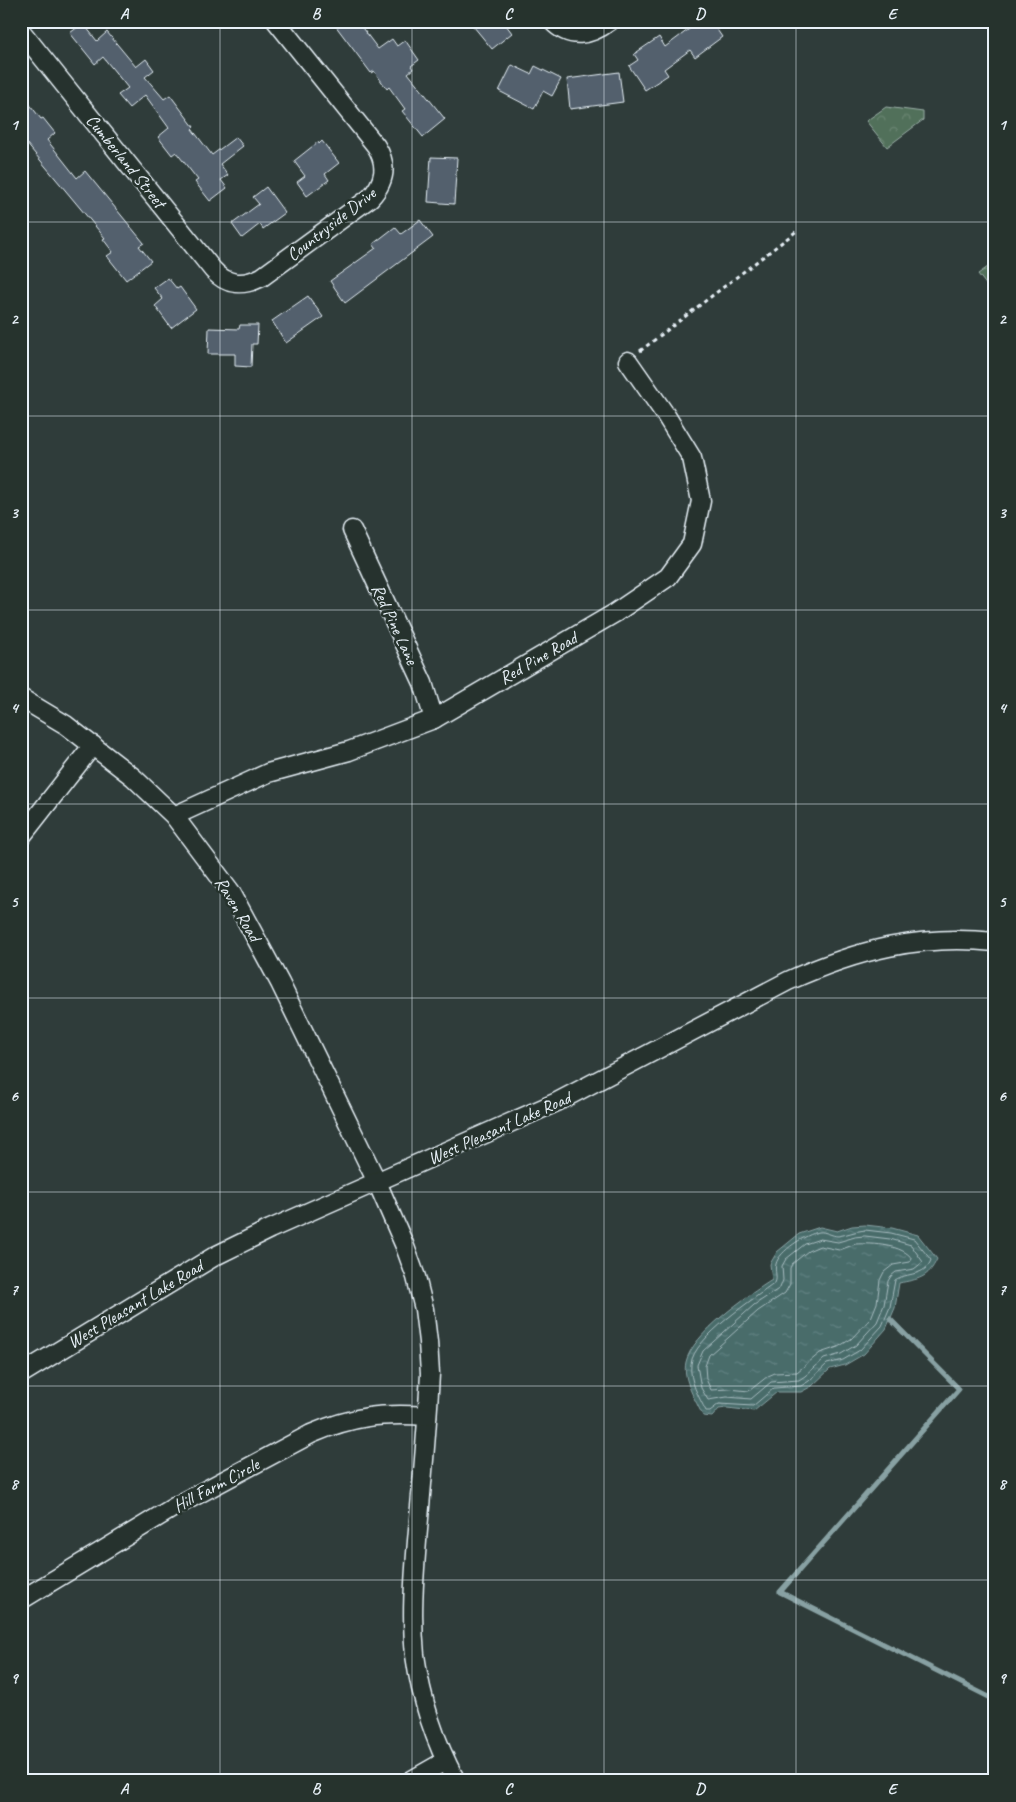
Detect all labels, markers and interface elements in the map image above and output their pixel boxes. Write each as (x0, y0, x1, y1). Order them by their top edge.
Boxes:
text: A (120, 4, 130, 24)
text: B (312, 4, 322, 24)
text: C (504, 4, 514, 24)
text: D (695, 4, 706, 24)
text: E (888, 4, 899, 24)
street label: Cumberland Street (81, 110, 172, 215)
text: 1 (10, 115, 19, 135)
text: 1 (998, 115, 1007, 135)
street label: Countryside Drive (282, 182, 381, 266)
text: 2 (10, 309, 19, 329)
text: 2 (998, 309, 1007, 329)
text: 3 (10, 503, 19, 523)
text: 3 (998, 503, 1007, 523)
street label: Red Pine Lane (367, 580, 424, 669)
street label: Red Pine Road (495, 625, 583, 689)
text: 4 (10, 698, 19, 718)
text: 4 (998, 698, 1007, 718)
street label: Raven Road (210, 873, 267, 948)
text: 5 (11, 892, 20, 912)
text: 5 (999, 892, 1008, 912)
street label: West Pleasant Lake Road (424, 1085, 576, 1169)
text: 6 (10, 1086, 19, 1106)
text: 6 (998, 1086, 1007, 1106)
street label: West Pleasant Lake Road (63, 1253, 209, 1353)
text: 7 (10, 1280, 19, 1300)
text: 7 (998, 1280, 1007, 1300)
street label: Hill Farm Circle (169, 1453, 264, 1517)
text: 8 (10, 1474, 19, 1494)
text: 8 (998, 1474, 1007, 1494)
text: 9 (10, 1668, 19, 1688)
text: 9 (998, 1668, 1007, 1688)
text: A (120, 1779, 130, 1799)
text: B (312, 1779, 322, 1799)
text: C (504, 1779, 514, 1799)
text: D (695, 1779, 706, 1799)
text: E (888, 1779, 899, 1799)

